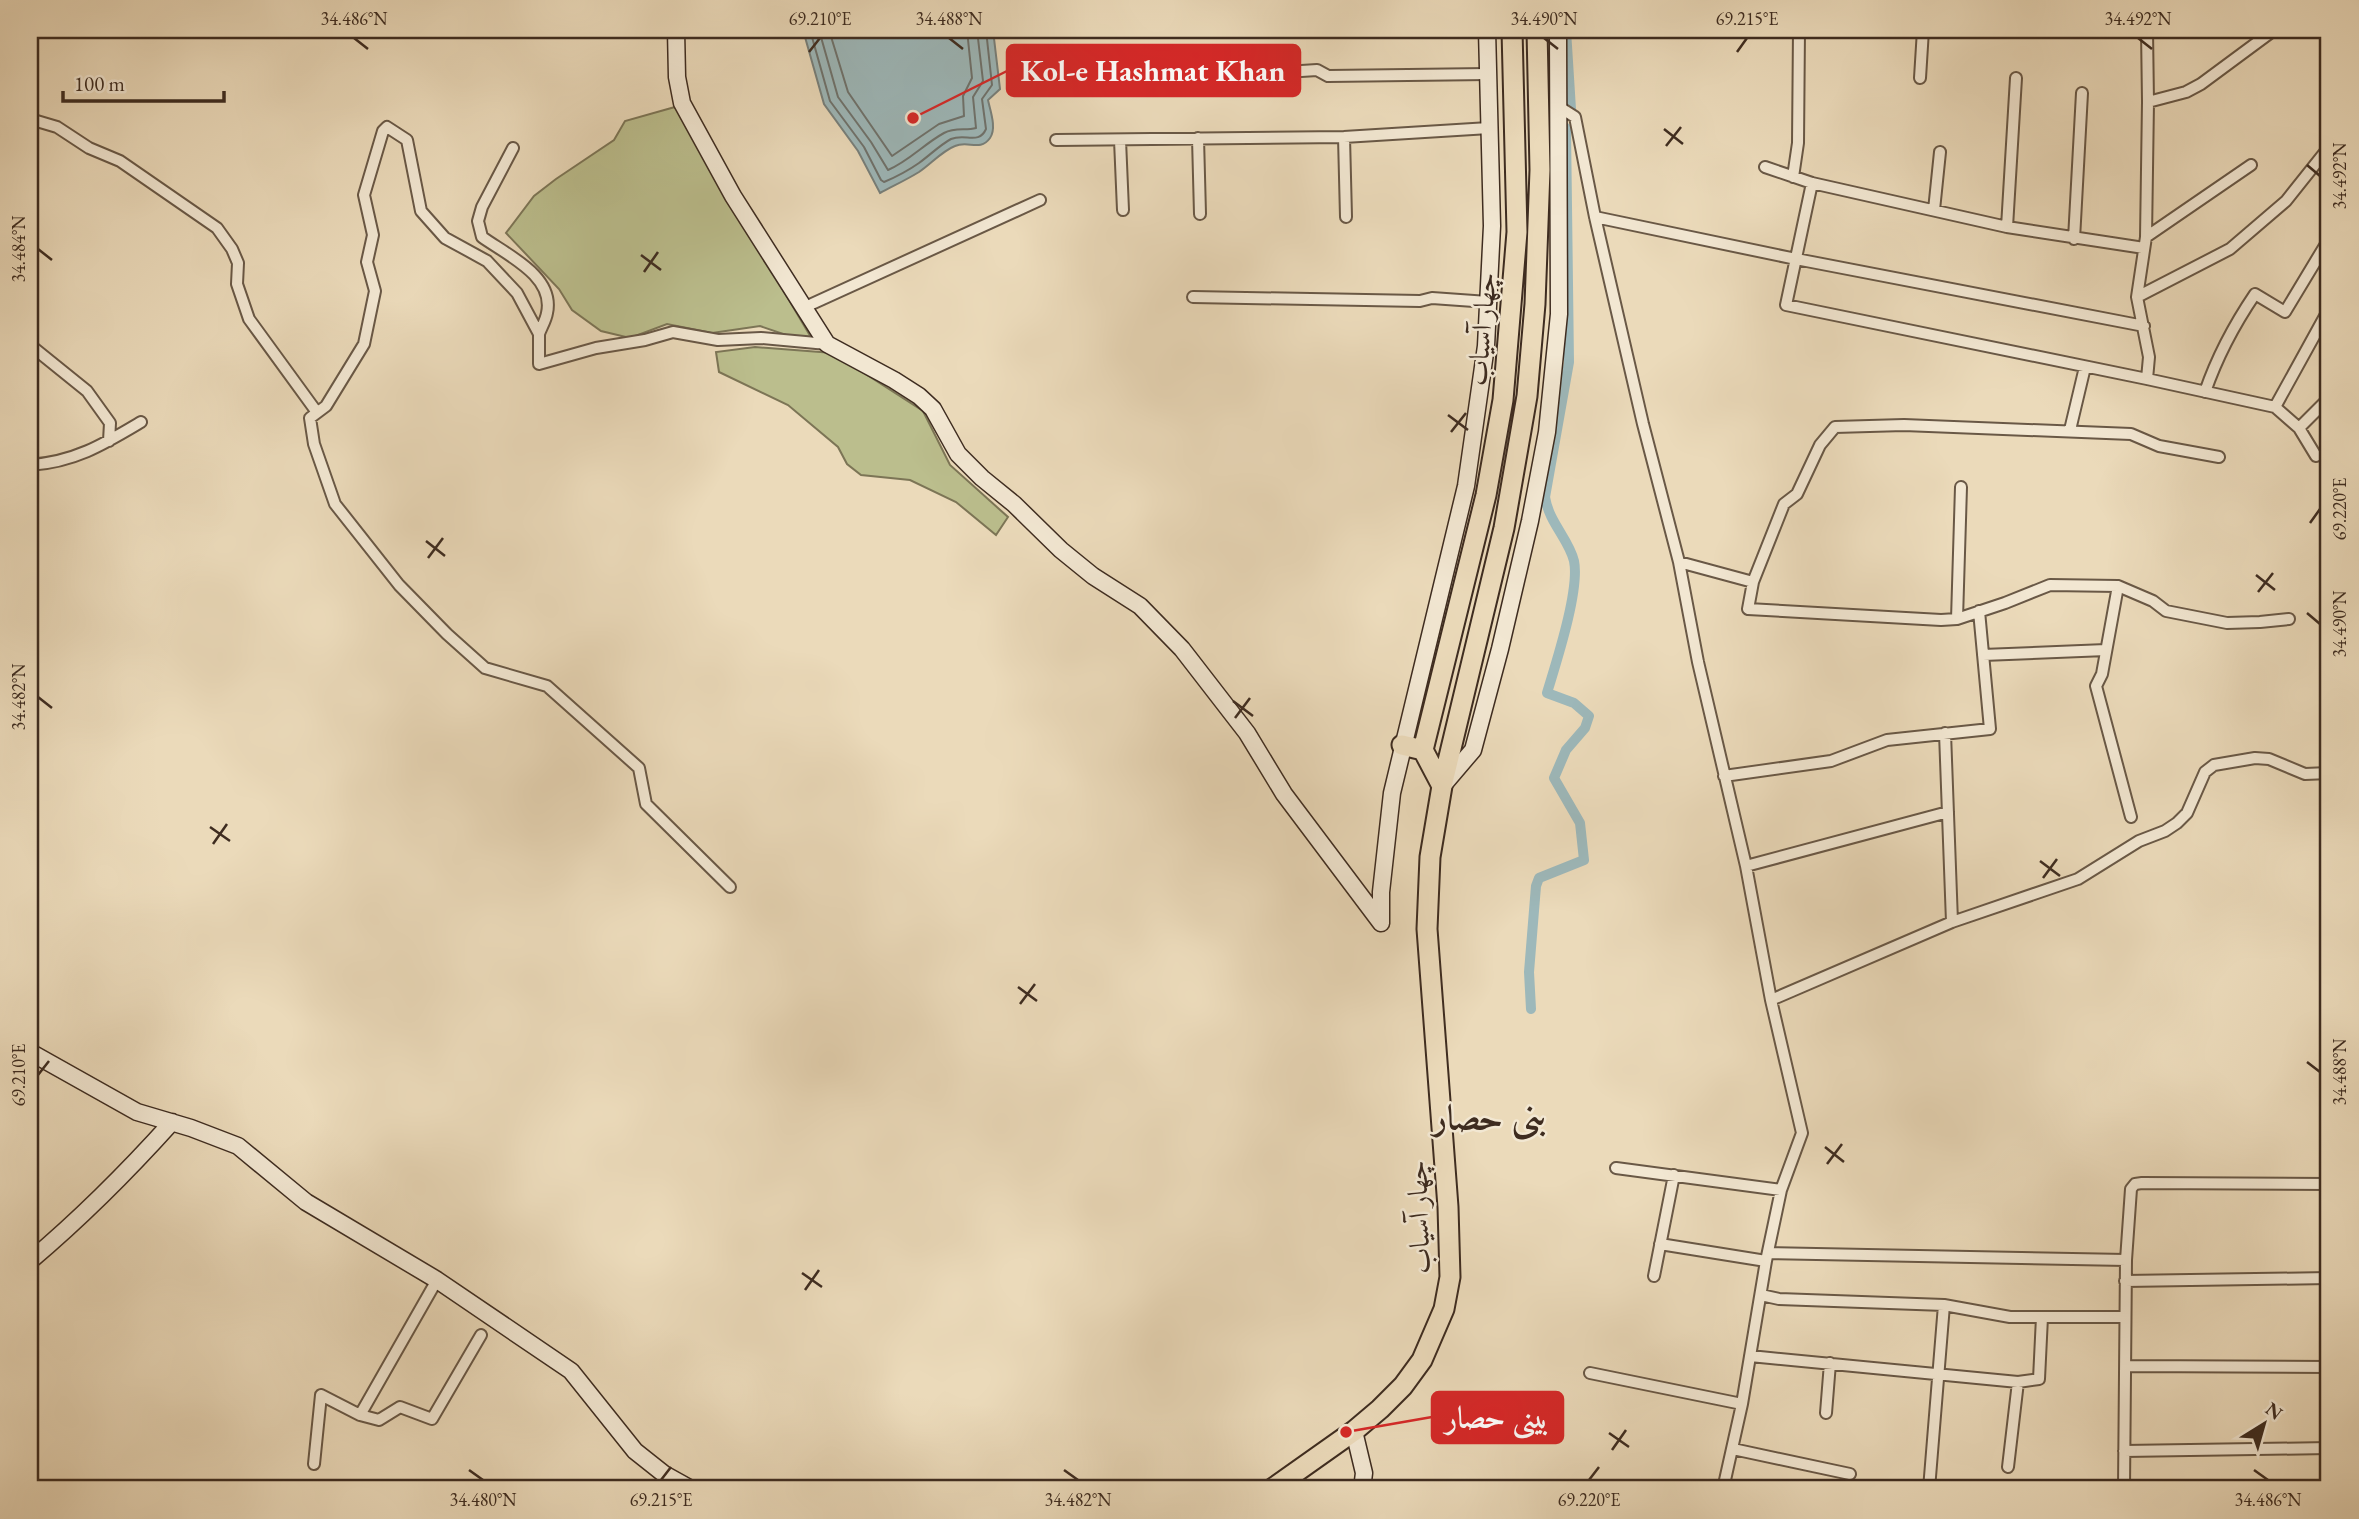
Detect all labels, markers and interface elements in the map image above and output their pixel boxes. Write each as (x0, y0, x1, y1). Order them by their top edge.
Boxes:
text: 34.486°N (321, 7, 388, 30)
text: 69.210°E (789, 7, 851, 30)
text: 34.488°N (916, 7, 983, 30)
text: 34.490°N (1511, 7, 1578, 30)
text: 69.215°E (1716, 7, 1778, 30)
text: 34.492°N (2105, 7, 2172, 30)
callout: Kol-e Hashmat Khan (1007, 45, 1300, 96)
text: Kol-e Hashmat Khan (1021, 51, 1285, 90)
scale bar (63, 60, 224, 104)
text: 100 m (74, 70, 125, 97)
text: 34.492°N (2328, 142, 2351, 209)
text: 34.484°N (7, 215, 30, 282)
street label: چهار آسیاب (1458, 271, 1505, 387)
text: 69.220°E (2328, 478, 2351, 540)
text: 34.490°N (2328, 590, 2351, 657)
text: 34.482°N (7, 663, 30, 730)
text: 34.488°N (2328, 1038, 2351, 1105)
text: 69.210°E (7, 1044, 30, 1106)
district label: بنی حصار (1429, 1094, 1547, 1140)
street label: چهار آسیاب (1398, 1160, 1439, 1274)
north arrow (2230, 1390, 2300, 1460)
callout: بینی حصار (1432, 1392, 1563, 1443)
text: N (2260, 1396, 2288, 1426)
text: بینی حصار (1442, 1398, 1549, 1440)
text: 34.480°N (450, 1488, 517, 1511)
text: 69.215°E (630, 1488, 692, 1511)
text: 34.482°N (1045, 1488, 1112, 1511)
text: 69.220°E (1558, 1488, 1620, 1511)
text: 34.486°N (2235, 1488, 2302, 1511)

